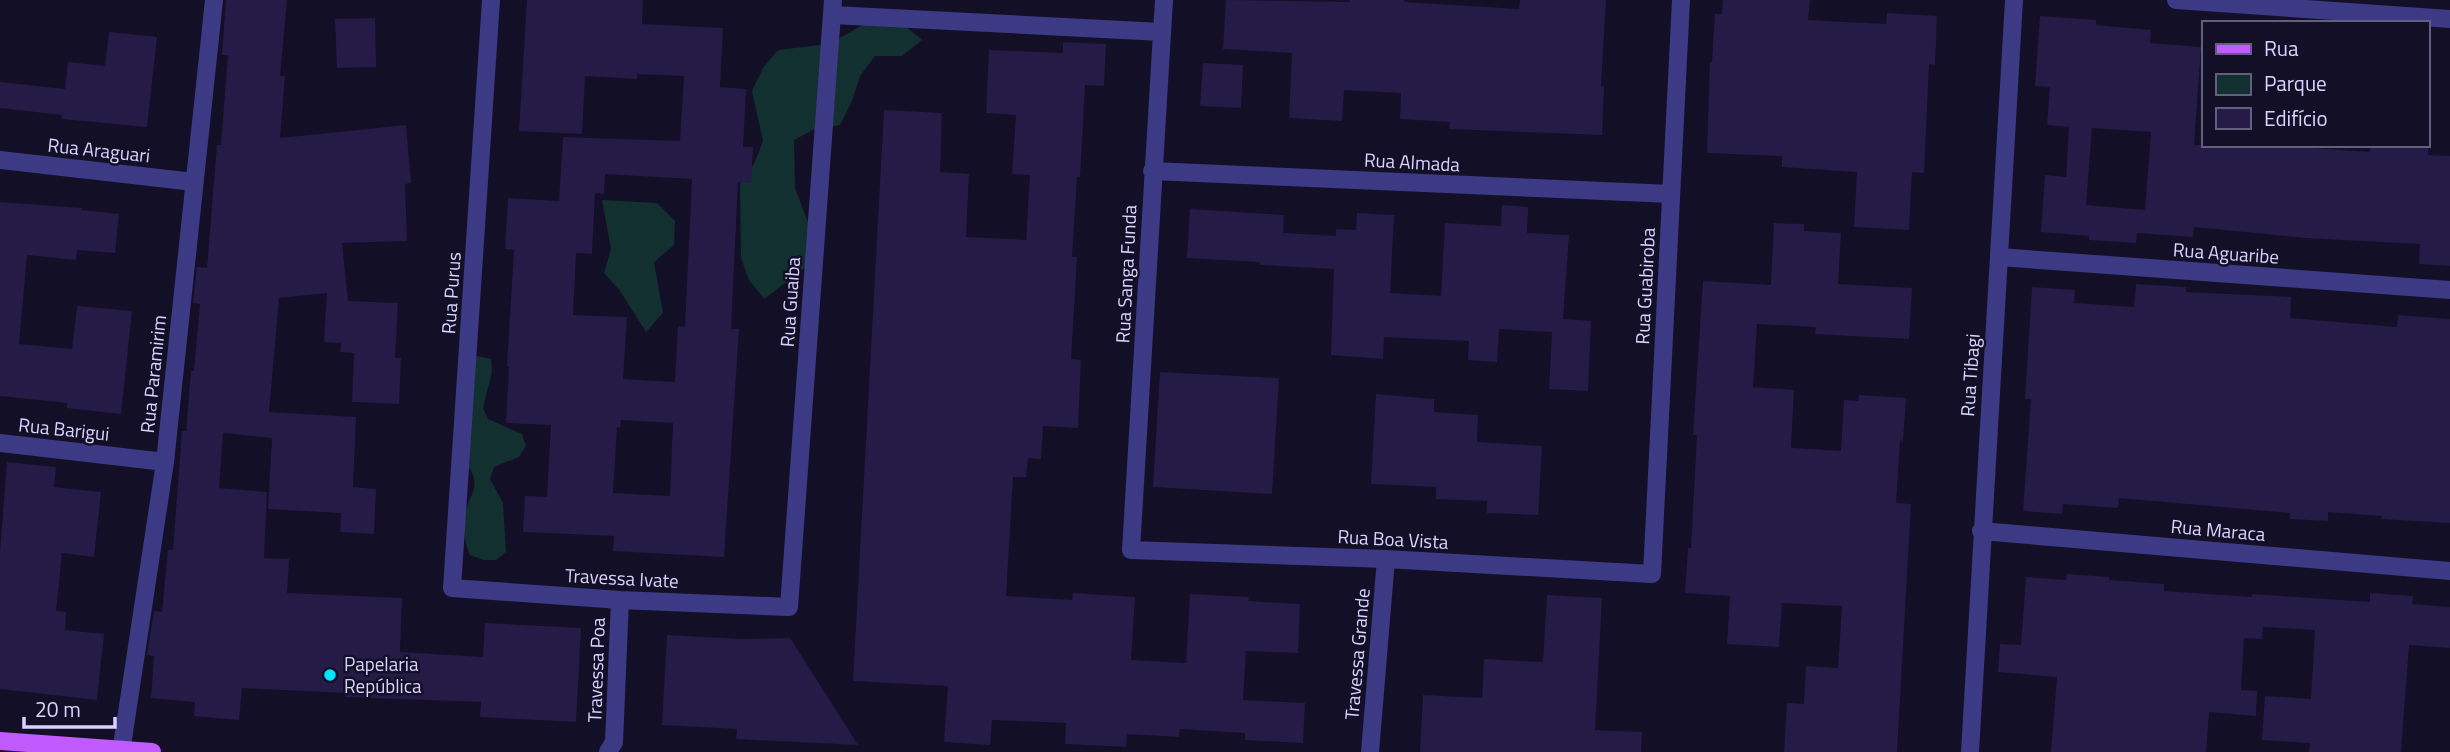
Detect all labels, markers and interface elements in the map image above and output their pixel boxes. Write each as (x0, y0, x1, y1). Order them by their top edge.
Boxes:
legend (2202, 21, 2429, 147)
text: Rua (2264, 32, 2299, 64)
text: Parque (2264, 67, 2327, 99)
text: Edifício (2264, 102, 2328, 134)
street label: Rua Araguari (46, 130, 152, 169)
street label: Rua Almada (1363, 145, 1461, 179)
street label: Rua Sanga Funda (1107, 204, 1144, 344)
street label: Rua Guabiroba (1627, 226, 1662, 345)
street label: Rua Aguaribe (2172, 234, 2280, 271)
street label: Rua Purus (433, 251, 468, 335)
street label: Rua Guaiba (772, 255, 807, 348)
street label: Rua Paramirim (132, 313, 173, 435)
street label: Rua Tibagi (1952, 333, 1987, 417)
street label: Rua Barigui (17, 409, 111, 448)
street label: Rua Maraca (2170, 511, 2267, 548)
street label: Rua Boa Vista (1337, 521, 1450, 556)
street label: Travessa Ivate (564, 560, 680, 595)
street label: Travessa Grande (1336, 587, 1377, 721)
street label: Travessa Poa (579, 617, 612, 723)
place label: Papelaria República (344, 649, 422, 700)
marker: Papelaria República (322, 667, 338, 683)
scale bar (24, 686, 116, 730)
text: 20 m (35, 693, 81, 725)

